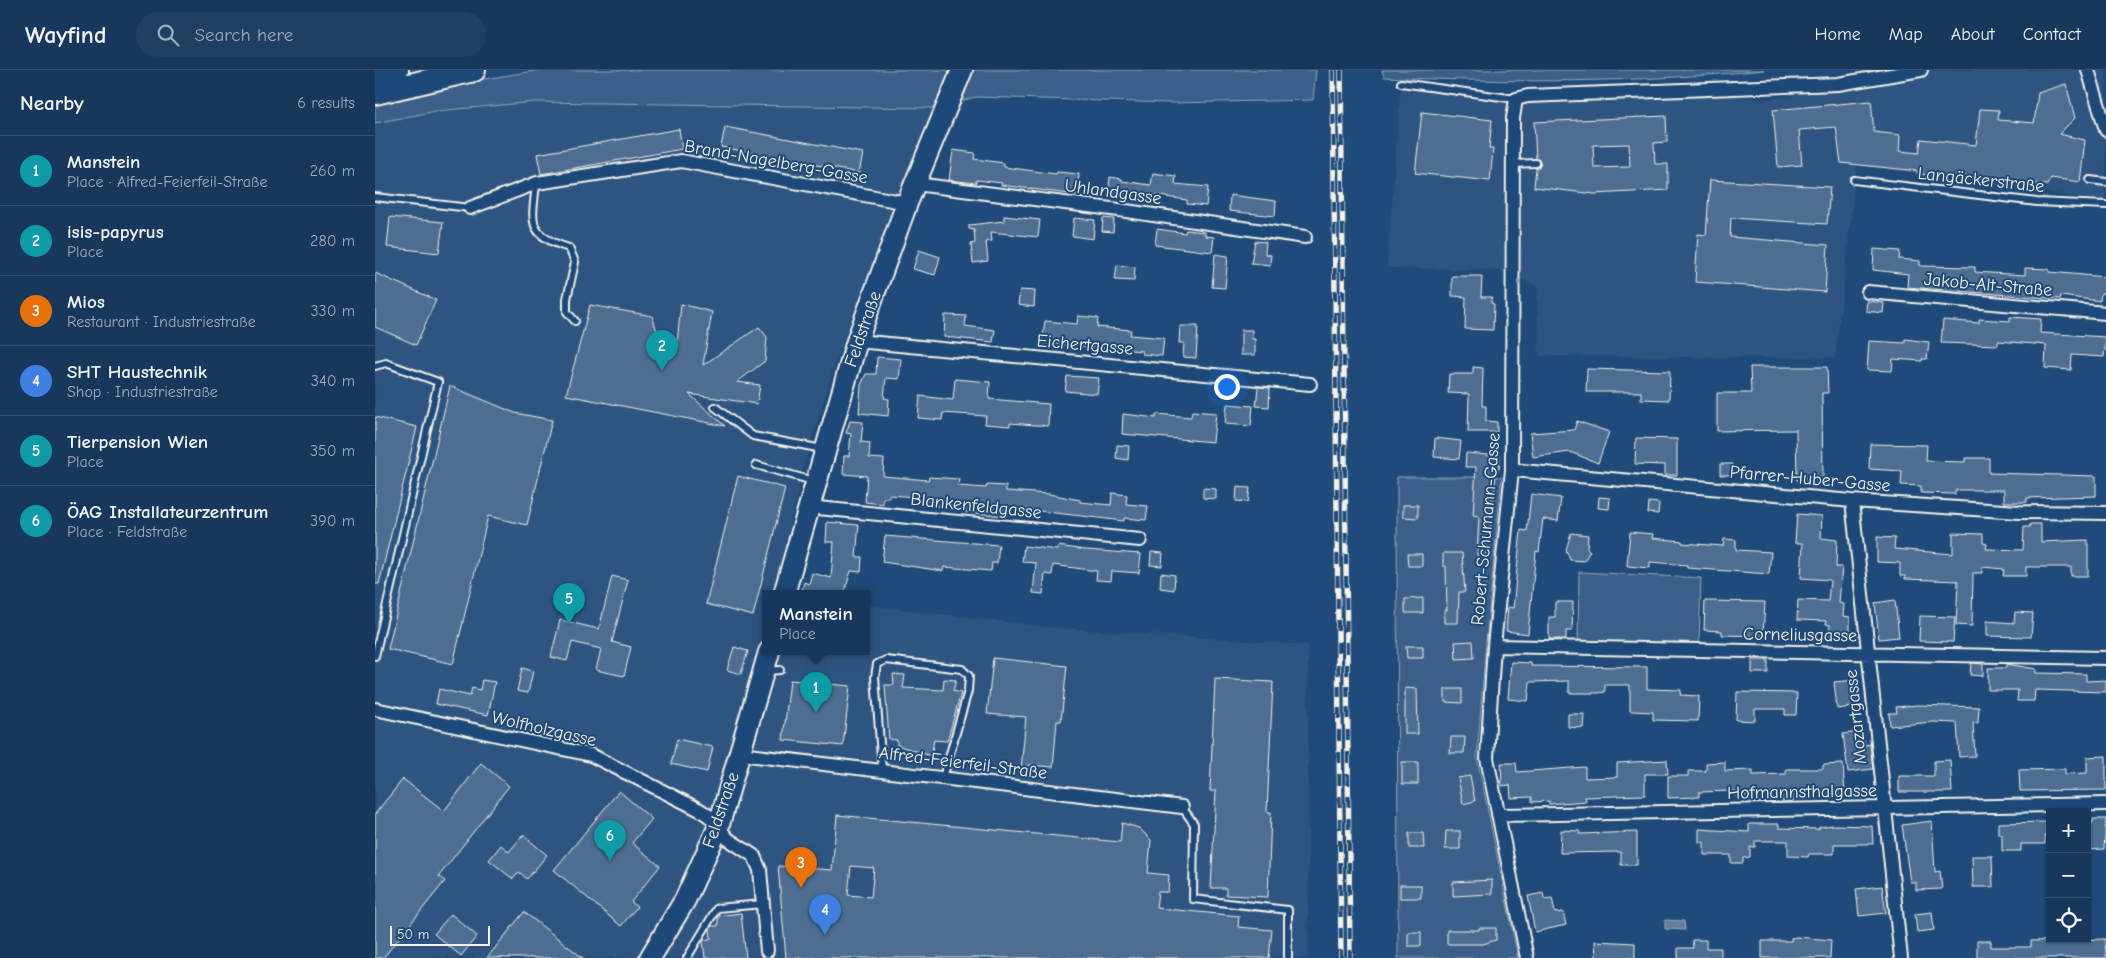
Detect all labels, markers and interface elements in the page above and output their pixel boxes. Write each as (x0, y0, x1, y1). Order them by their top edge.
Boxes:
search box (136, 12, 486, 57)
text: Wayfind (25, 21, 106, 49)
icon: search (154, 21, 182, 49)
text: Search here (194, 24, 293, 46)
text: Home (1814, 24, 1861, 45)
text: Map (1889, 24, 1923, 45)
text: About (1951, 24, 1995, 45)
text: Contact (2023, 24, 2081, 45)
text: Nearby (20, 91, 84, 115)
text: 6 results (297, 94, 355, 112)
street label: Brand-Nagelberg-Gasse (683, 136, 869, 188)
text: Manstein (67, 151, 140, 173)
text: 1 (33, 162, 39, 180)
text: 260 m (310, 162, 355, 180)
street label: Langäckerstraße (1917, 163, 2045, 197)
text: Place · Alfred-Feierfeil-Straße (67, 173, 267, 191)
street label: Uhlandgasse (1063, 175, 1163, 209)
text: isis-papyrus (67, 221, 164, 243)
text: 2 (32, 232, 40, 250)
text: 280 m (310, 232, 355, 250)
text: Place (67, 243, 103, 261)
street label: Jakob-Alt-Straße (1923, 269, 2053, 301)
street label: Feldstraße (840, 288, 886, 370)
text: Mios (67, 291, 105, 313)
text: 3 (32, 302, 40, 320)
text: 330 m (310, 302, 355, 320)
text: Restaurant · Industriestraße (67, 313, 256, 331)
pin: 2 (646, 330, 678, 371)
street label: Eichertgasse (1036, 330, 1134, 360)
text: SHT Haustechnik (67, 361, 207, 383)
text: 4 (32, 372, 40, 390)
text: 340 m (311, 372, 355, 390)
your location (1214, 374, 1240, 400)
text: Shop · Industriestraße (67, 383, 218, 401)
text: Tierpension Wien (67, 431, 208, 453)
street label: Robert-Schumann-Gasse (1467, 432, 1505, 626)
text: 5 (32, 442, 40, 460)
text: 350 m (310, 442, 355, 460)
text: Place (67, 453, 103, 471)
street label: Pfarrer-Huber-Gasse (1729, 462, 1891, 496)
street label: Blankenfeldgasse (909, 489, 1043, 523)
text: ÖAG Installateurzentrum (67, 501, 268, 523)
text: 6 (32, 512, 40, 530)
text: 390 m (310, 512, 355, 530)
text: Place · Feldstraße (67, 523, 187, 541)
pin: 5 (553, 583, 585, 624)
popup (762, 590, 870, 655)
text: Manstein (779, 603, 853, 625)
street label: Corneliusgasse (1743, 624, 1857, 646)
text: Place (779, 625, 816, 643)
street label: Mozartgasse (1841, 669, 1871, 765)
pin: 1 (800, 672, 832, 713)
street label: Wolfholzgasse (490, 707, 598, 751)
street label: Alfred-Feierfeil-Straße (878, 742, 1048, 784)
street label: Feldstraße (698, 769, 744, 851)
street label: Hofmannsthalgasse (1727, 780, 1877, 804)
map controls (2046, 808, 2091, 943)
button: + (2046, 808, 2091, 853)
pin: 6 (594, 820, 626, 861)
pin: 3 (785, 847, 817, 888)
button: − (2046, 853, 2091, 898)
pin: 4 (809, 894, 841, 935)
button: locate (2046, 898, 2091, 943)
scale bar (390, 923, 490, 946)
text: 50 m (397, 926, 429, 943)

